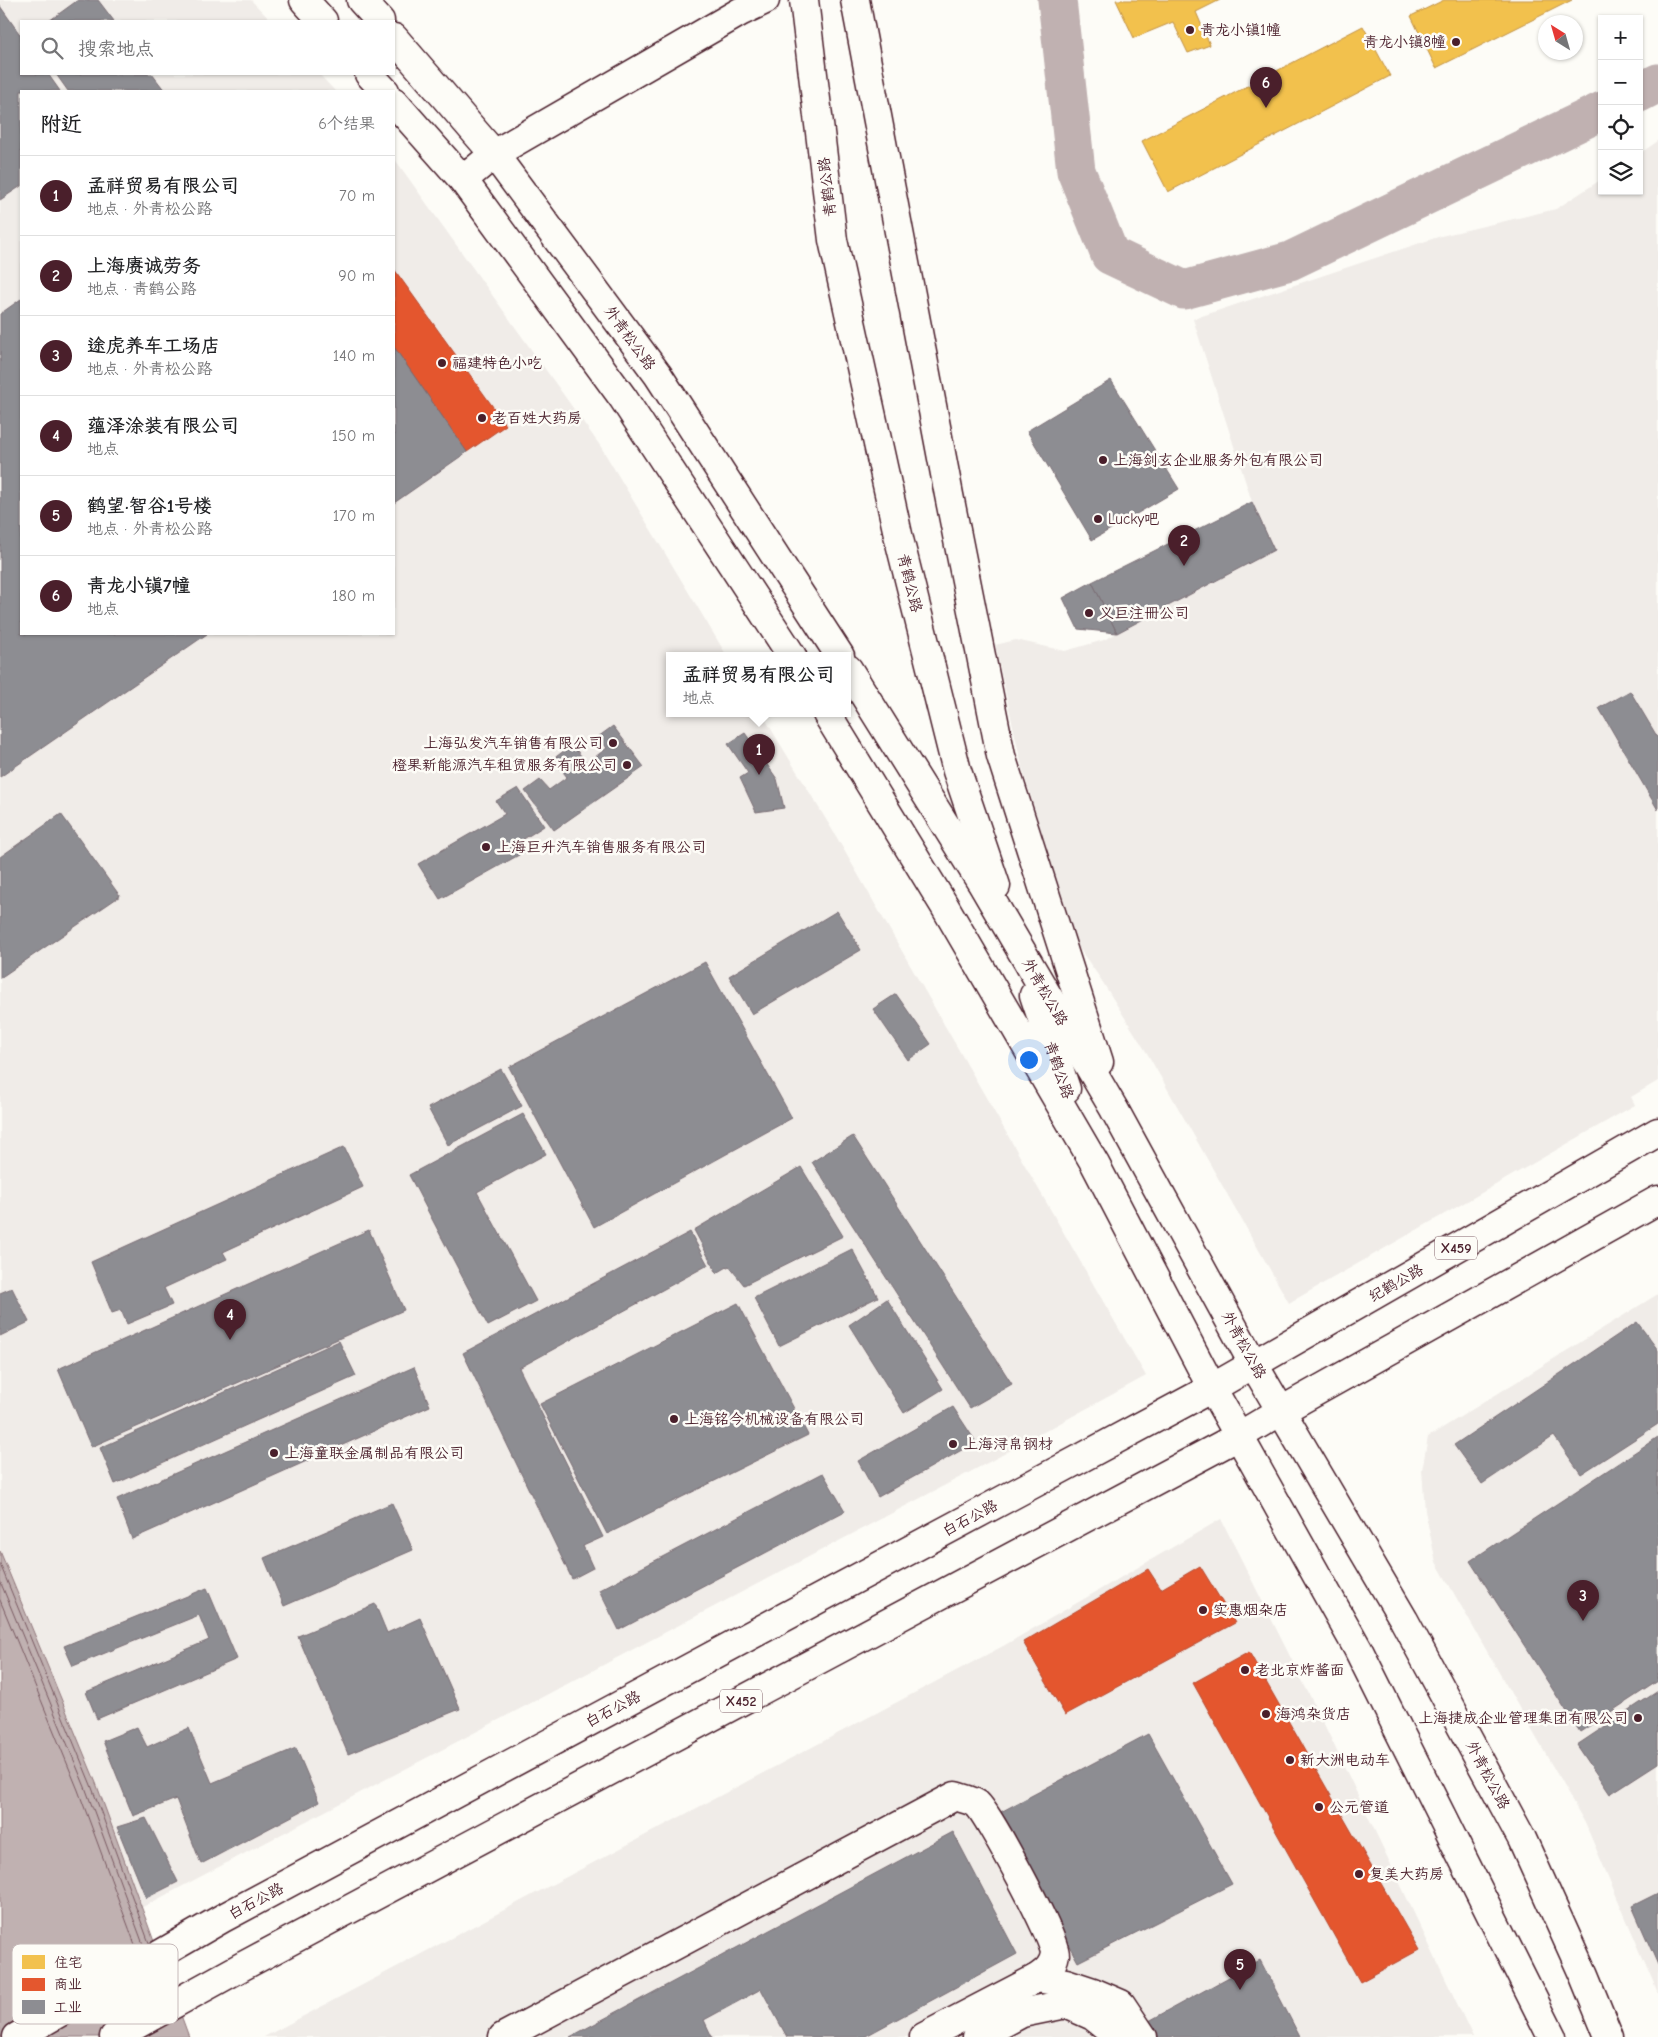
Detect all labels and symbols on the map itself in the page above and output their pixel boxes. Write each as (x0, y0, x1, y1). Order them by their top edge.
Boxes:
north arrow (1538, 15, 1583, 60)
place label: 青龙小镇1幢 (1200, 21, 1281, 39)
marker: 青龙小镇1幢 (1184, 24, 1196, 36)
place label: 青龙小镇8幢 (1363, 33, 1446, 51)
marker: 青龙小镇8幢 (1450, 36, 1462, 48)
pin: 6 (1250, 67, 1282, 108)
street label: 青鹤公路 (814, 156, 840, 218)
street label: 外青松公路 (601, 302, 659, 374)
place label: 福建特色小吃 (452, 354, 542, 372)
marker: 福建特色小吃 (436, 357, 448, 369)
place label: 老百姓大药房 (492, 409, 582, 427)
marker: 老百姓大药房 (476, 412, 488, 424)
place label: 上海剑玄企业服务外包有限公司 (1113, 451, 1323, 469)
marker: 上海剑玄企业服务外包有限公司 (1097, 454, 1109, 466)
place label: Lucky吧 (1108, 510, 1159, 528)
marker: Lucky吧 (1092, 513, 1104, 525)
pin: 2 (1168, 525, 1200, 566)
street label: 青鹤公路 (894, 552, 926, 614)
place label: 义巨注册公司 (1099, 604, 1189, 622)
marker: 义巨注册公司 (1083, 607, 1095, 619)
place label: 上海弘发汽车销售有限公司 (423, 734, 603, 752)
pin: 1 (743, 734, 775, 775)
marker: 上海弘发汽车销售有限公司 (607, 737, 619, 749)
place label: 橙果新能源汽车租赁服务有限公司 (392, 756, 617, 774)
marker: 橙果新能源汽车租赁服务有限公司 (621, 759, 633, 771)
place label: 上海巨升汽车销售服务有限公司 (496, 838, 706, 856)
marker: 上海巨升汽车销售服务有限公司 (480, 841, 492, 853)
street label: 外青松公路 (1018, 955, 1072, 1029)
street label: 青鹤公路 (1041, 1039, 1077, 1101)
your location (1016, 1047, 1042, 1073)
road number: X459 (1435, 1236, 1477, 1260)
street label: 纪鹤公路 (1366, 1260, 1426, 1306)
pin: 4 (214, 1299, 246, 1340)
street label: 外青松公路 (1218, 1308, 1270, 1382)
place label: 上海铭今机械设备有限公司 (684, 1410, 864, 1428)
marker: 上海铭今机械设备有限公司 (668, 1413, 680, 1425)
place label: 上海浔帛钢材 (963, 1435, 1053, 1453)
marker: 上海浔帛钢材 (947, 1438, 959, 1450)
place label: 上海童联金属制品有限公司 (284, 1444, 464, 1462)
marker: 上海童联金属制品有限公司 (268, 1447, 280, 1459)
street label: 白石公路 (939, 1496, 1001, 1540)
pin: 3 (1567, 1580, 1599, 1621)
place label: 实惠烟杂店 (1213, 1601, 1288, 1619)
marker: 实惠烟杂店 (1197, 1604, 1209, 1616)
place label: 老北京炸酱面 (1255, 1661, 1345, 1679)
marker: 老北京炸酱面 (1239, 1664, 1251, 1676)
street label: 白石公路 (582, 1687, 644, 1731)
road number: X452 (720, 1690, 762, 1712)
place label: 海鸿杂货店 (1276, 1705, 1351, 1723)
marker: 海鸿杂货店 (1260, 1708, 1272, 1720)
place label: 上海捷成企业管理集团有限公司 (1418, 1709, 1628, 1727)
marker: 上海捷成企业管理集团有限公司 (1632, 1712, 1644, 1724)
street label: 外青松公路 (1462, 1738, 1514, 1812)
place label: 新大洲电动车 (1300, 1751, 1390, 1769)
marker: 新大洲电动车 (1284, 1754, 1296, 1766)
place label: 公元管道 (1329, 1798, 1389, 1816)
marker: 公元管道 (1313, 1801, 1325, 1813)
place label: 复美大药房 (1369, 1865, 1444, 1883)
marker: 复美大药房 (1353, 1868, 1365, 1880)
street label: 白石公路 (225, 1879, 287, 1923)
legend (12, 1944, 178, 2024)
pin: 5 (1224, 1949, 1256, 1990)
text: 住宅 (54, 1954, 82, 1971)
text: 商业 (54, 1976, 82, 1993)
text: 工业 (54, 1999, 82, 2016)

